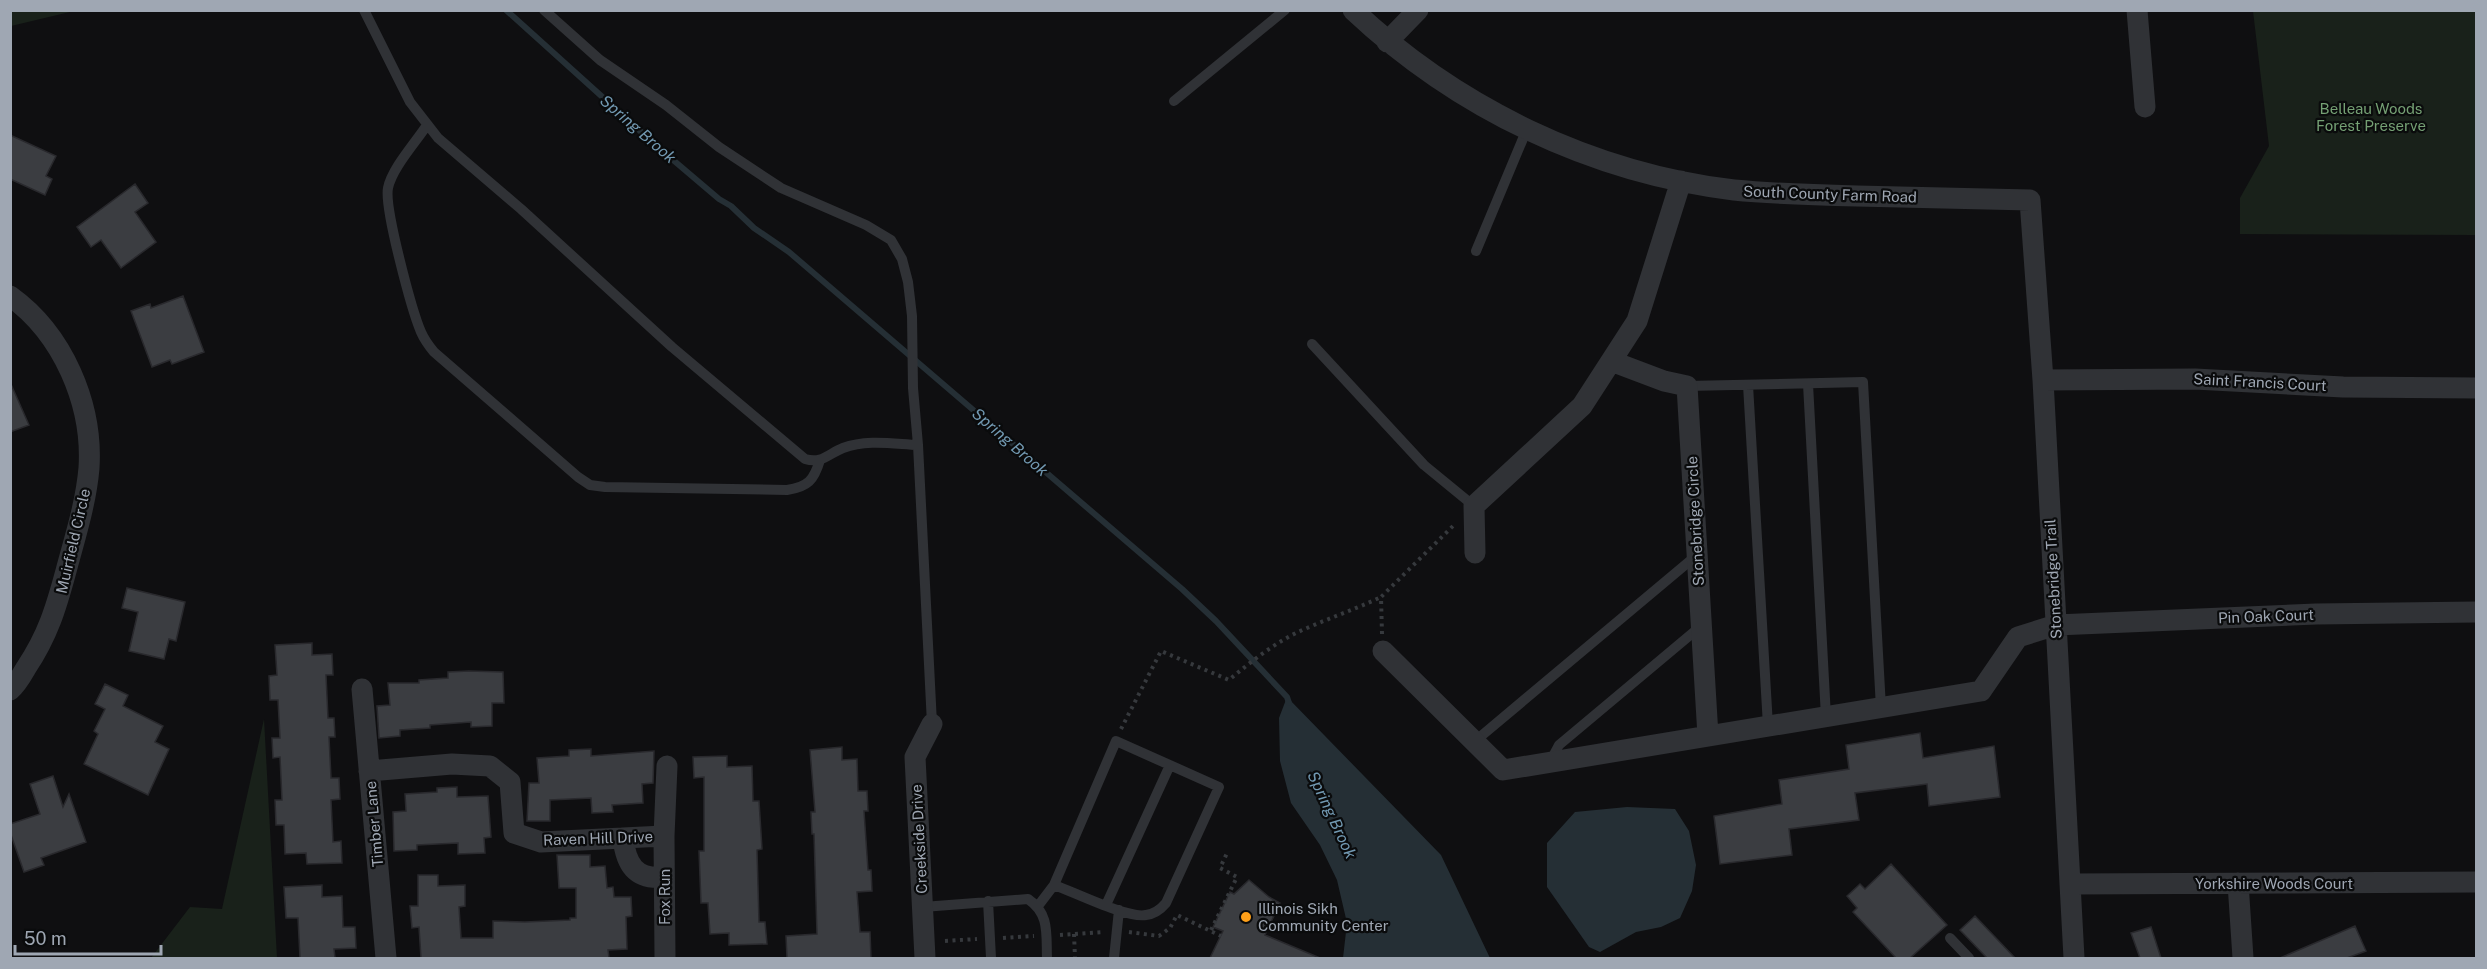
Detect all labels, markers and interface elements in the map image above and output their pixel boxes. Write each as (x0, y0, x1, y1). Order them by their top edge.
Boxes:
water label: Spring Brook (596, 91, 680, 167)
park label: Belleau Woods Forest Preserve (2316, 100, 2426, 134)
street label: South County Farm Road (1743, 182, 1917, 206)
street label: Saint Francis Court (2193, 370, 2327, 394)
water label: Spring Brook (968, 404, 1052, 480)
street label: Stonebridge Circle (1683, 456, 1707, 586)
street label: Muirfield Circle (53, 487, 93, 595)
street label: Stonebridge Trail (2041, 519, 2065, 639)
street label: Pin Oak Court (2218, 606, 2314, 626)
water label: Spring Brook (1303, 768, 1361, 862)
street label: Timber Lane (362, 780, 386, 868)
street label: Creekside Drive (908, 784, 930, 894)
street label: Raven Hill Drive (543, 828, 653, 848)
street label: Fox Run (656, 869, 673, 925)
street label: Yorkshire Woods Court (2195, 875, 2353, 892)
place label: Illinois Sikh Community Center (1258, 900, 1389, 934)
marker: Illinois Sikh Community Center (1239, 910, 1253, 924)
scale bar (15, 918, 160, 956)
text: 50 m (24, 928, 67, 949)

